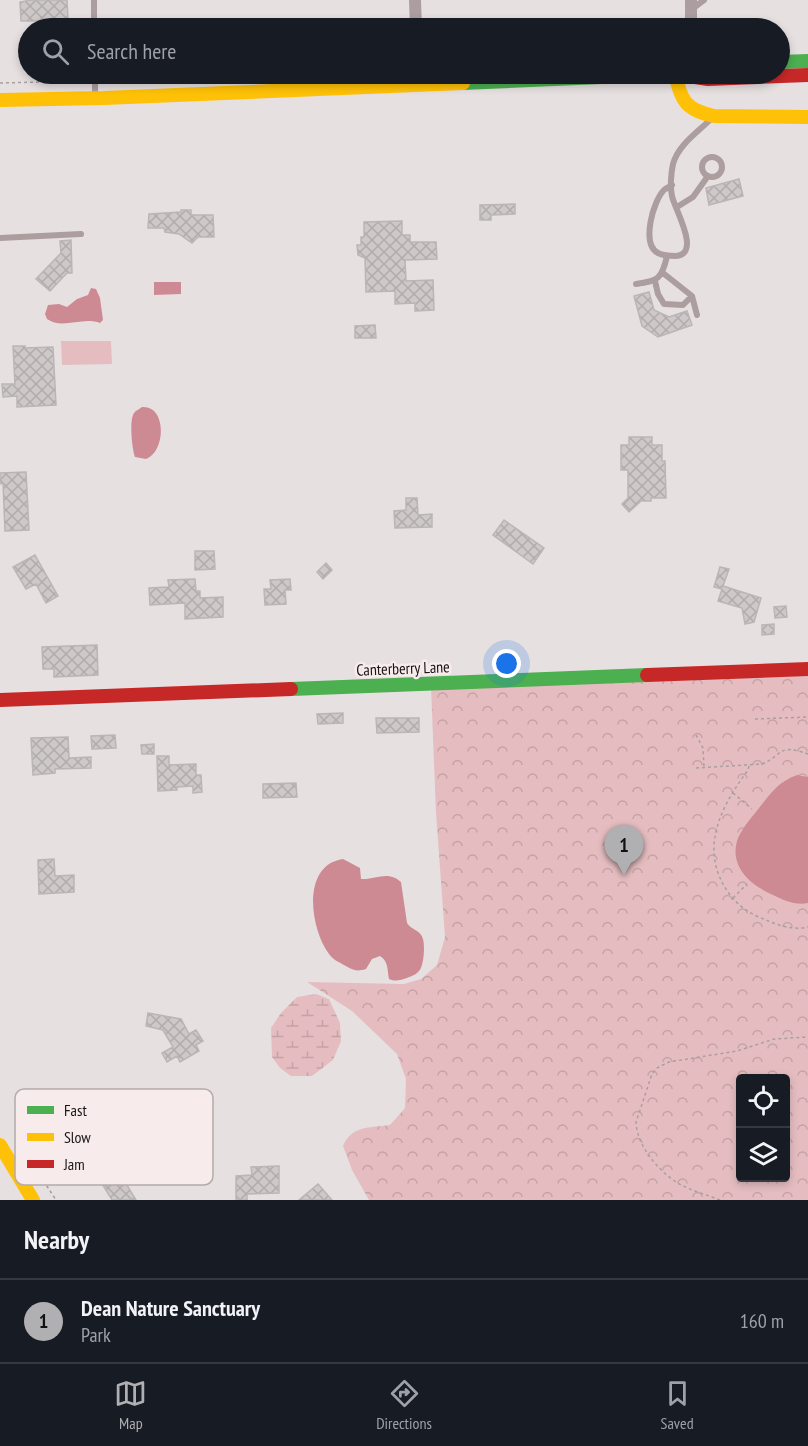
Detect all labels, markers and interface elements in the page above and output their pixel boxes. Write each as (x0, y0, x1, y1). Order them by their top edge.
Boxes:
search box (18, 18, 790, 84)
icon: search (39, 35, 72, 68)
text: Search here (87, 37, 176, 65)
your location (492, 649, 521, 678)
street label: Canterberry Lane (356, 656, 450, 680)
pin: 1 (604, 826, 644, 875)
map controls (736, 1074, 790, 1182)
button: locate (736, 1074, 790, 1128)
legend (15, 1089, 213, 1185)
text: Fast (64, 1100, 87, 1120)
text: Slow (64, 1127, 91, 1147)
button: layers (736, 1128, 790, 1182)
text: Jam (63, 1154, 85, 1174)
text: Nearby (24, 1223, 89, 1256)
text: Dean Nature Sanctuary (81, 1294, 260, 1322)
text: 1 (39, 1308, 48, 1334)
text: 160 m (740, 1308, 784, 1334)
text: Park (81, 1322, 111, 1348)
tab: Map (114, 1377, 147, 1433)
tab: Directions (376, 1377, 432, 1433)
tab: Saved (661, 1377, 694, 1433)

